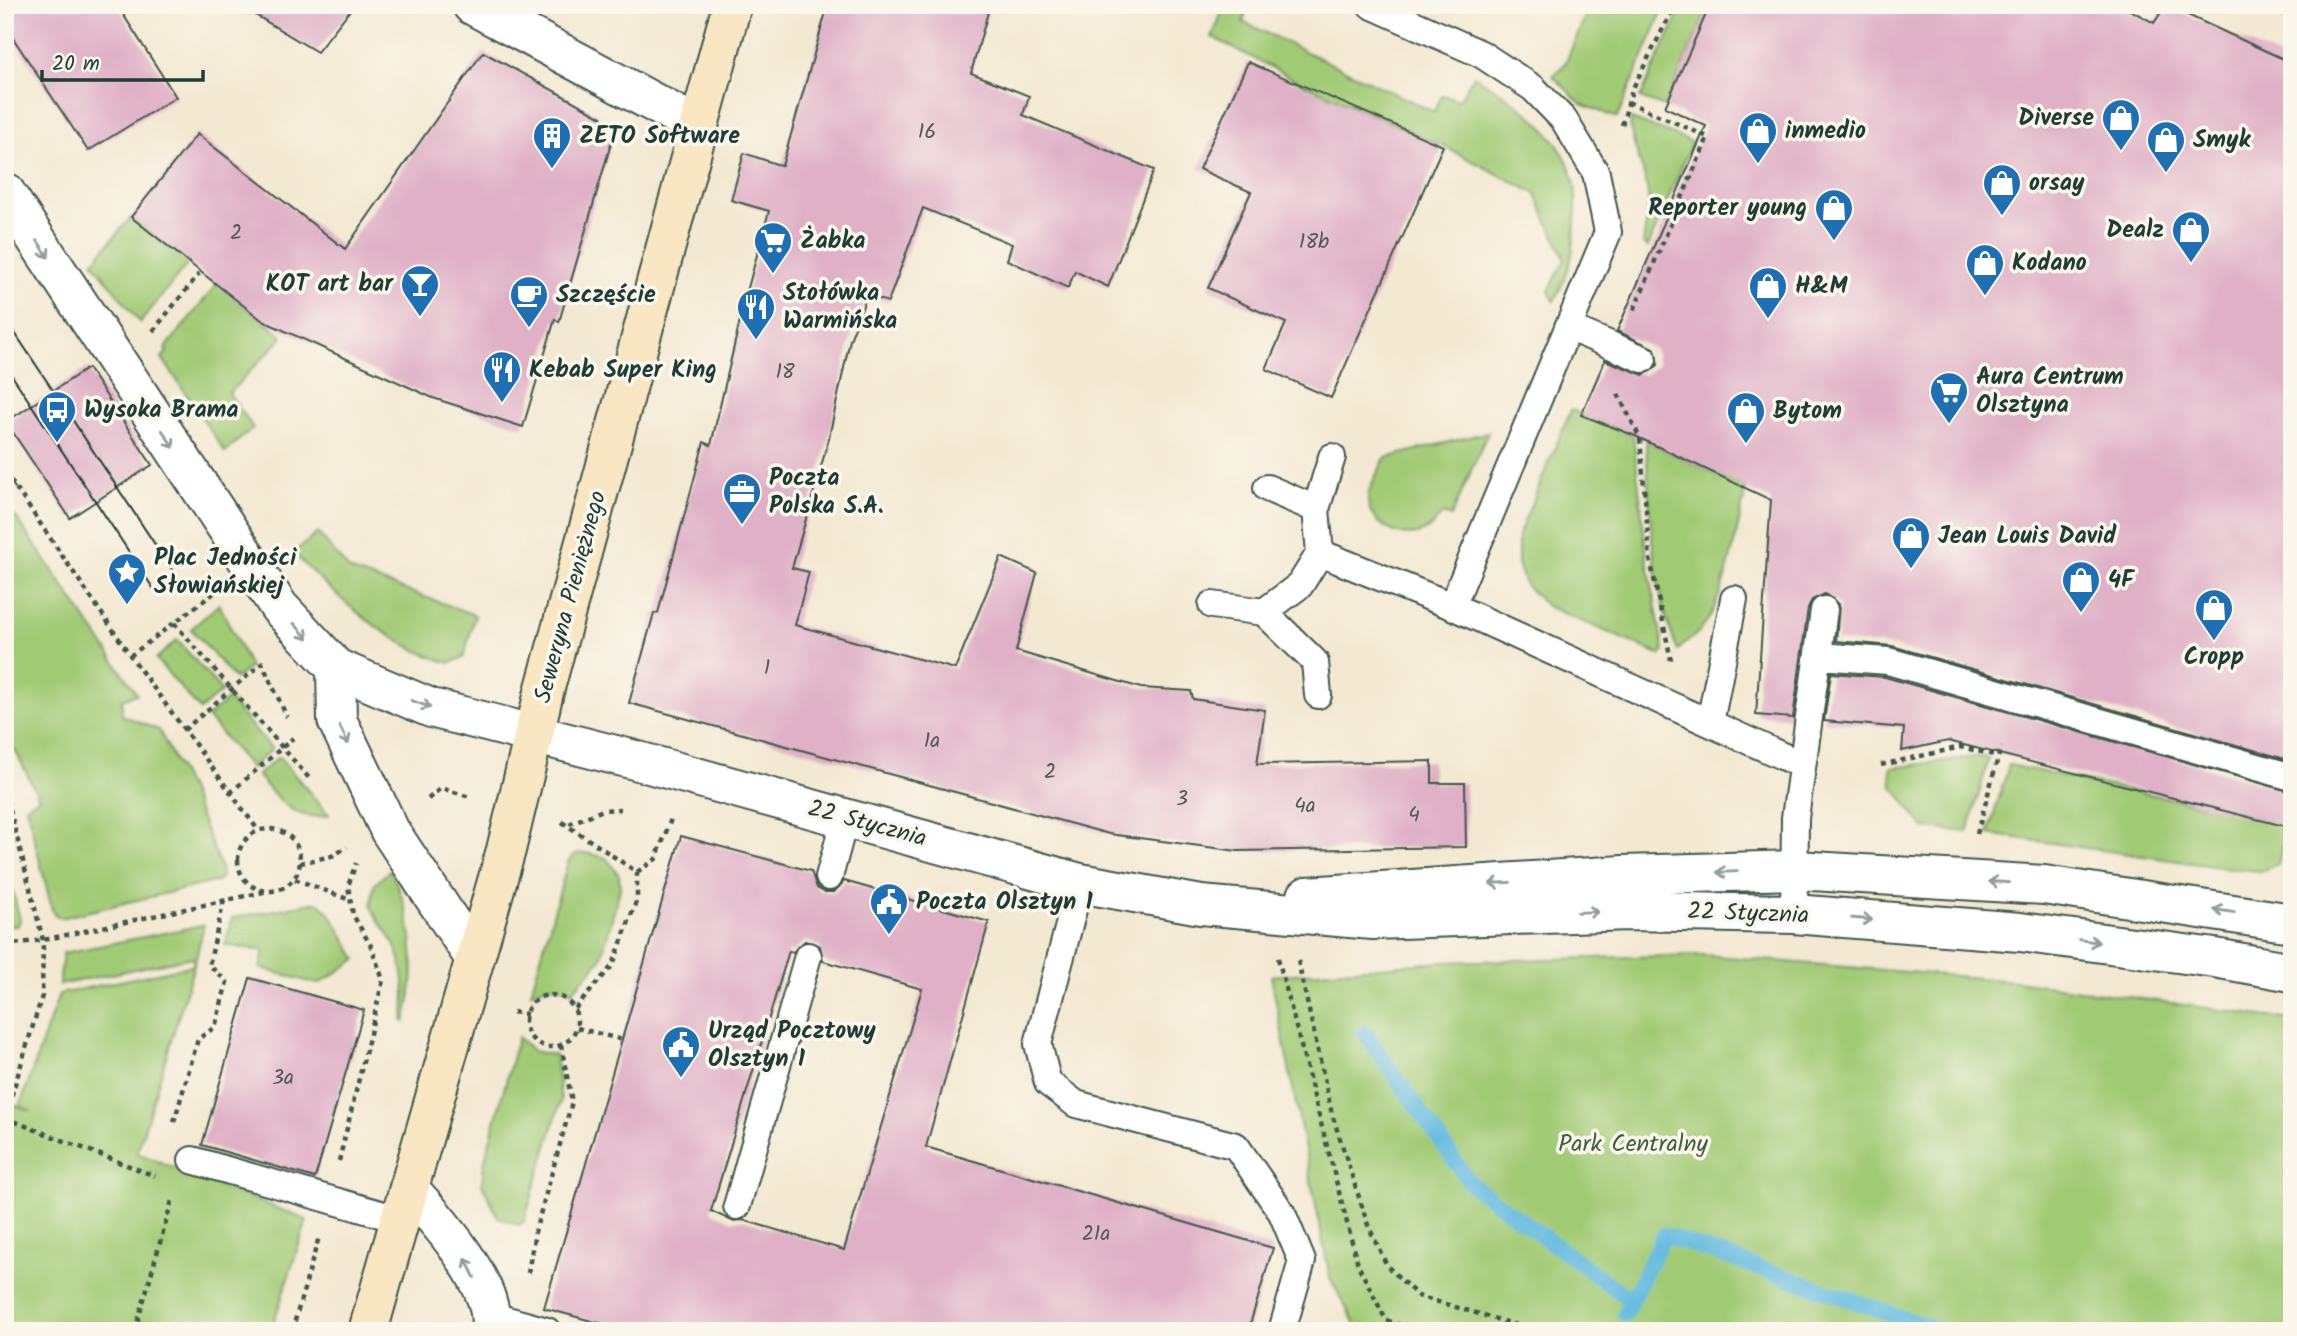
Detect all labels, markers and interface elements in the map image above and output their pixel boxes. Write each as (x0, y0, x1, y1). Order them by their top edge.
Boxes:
scale bar (42, 38, 203, 82)
text: 20 m (52, 48, 100, 81)
shop icon: Diverse (2100, 97, 2142, 152)
place label: Diverse (2018, 99, 2094, 138)
shop icon: inmedio (1737, 110, 1779, 165)
place label: inmedio (1785, 112, 1866, 151)
building icon: ZETO Software (531, 115, 573, 170)
house number: 16 (918, 116, 936, 149)
place label: ZETO Software (579, 117, 740, 156)
shop icon: Smyk (2145, 119, 2187, 174)
place label: Smyk (2193, 121, 2251, 160)
shop icon: orsay (1981, 162, 2023, 217)
place label: orsay (2029, 164, 2085, 203)
shop icon: Reporter young (1813, 187, 1855, 242)
place label: Reporter young (1648, 189, 1807, 228)
shop icon: Dealz (2170, 209, 2212, 264)
place label: Dealz (2106, 211, 2164, 250)
house number: 2 (230, 217, 242, 250)
supermarket icon: Żabka (752, 220, 794, 275)
place label: Żabka (800, 222, 865, 261)
house number: 18b (1299, 226, 1329, 259)
one-way arrow (35, 239, 50, 258)
shop icon: Kodano (1964, 242, 2006, 297)
place label: Kodano (2012, 244, 2087, 283)
bar icon: KOT art bar (399, 263, 441, 318)
place label: KOT art bar (266, 265, 394, 304)
shop icon: H&M (1747, 265, 1789, 320)
place label: H&M (1795, 267, 1848, 306)
cafe icon: Szczęście (508, 274, 550, 329)
place label: Stołówka Warmińska (783, 274, 897, 341)
place label: Szczęście (556, 276, 656, 315)
restaurant icon: Stołówka Warmińska (735, 286, 777, 341)
restaurant icon: Kebab Super King (481, 349, 523, 404)
place label: Kebab Super King (529, 351, 717, 390)
house number: 18 (775, 356, 795, 389)
place label: Aura Centrum Olsztyna (1976, 358, 2124, 425)
supermarket icon: Aura Centrum Olsztyna (1928, 370, 1970, 425)
bus stop icon: Wysoka Brama (36, 389, 78, 444)
shop icon: Bytom (1725, 390, 1767, 445)
place label: Wysoka Brama (84, 391, 239, 430)
place label: Bytom (1773, 392, 1842, 431)
one-way arrow (161, 429, 175, 449)
place label: Poczta Polska S.A. (769, 459, 884, 526)
office icon: Poczta Polska S.A. (721, 471, 763, 526)
street label: Seweryna Pieniężnego (524, 486, 618, 707)
shop icon: Jean Louis David (1890, 515, 1932, 570)
place label: Jean Louis David (1938, 517, 2117, 556)
place label: Plac Jedności Słowiańskiej (154, 539, 297, 606)
place icon: Plac Jedności Słowiańskiej (106, 551, 148, 606)
shop icon: 4F (2060, 559, 2102, 614)
place label: 4F (2108, 561, 2136, 600)
shop icon: Cropp (2193, 587, 2235, 642)
one-way arrow (293, 622, 309, 640)
place label: Cropp (2184, 638, 2244, 677)
house number: 1 (764, 652, 770, 685)
one-way arrow (409, 699, 431, 711)
one-way arrow (338, 724, 351, 745)
house number: 1a (924, 725, 940, 758)
house number: 2 (1044, 756, 1056, 789)
house number: 3 (1176, 783, 1188, 816)
street label: 22 Stycznia (803, 789, 931, 859)
house number: 4a (1294, 790, 1316, 823)
house number: 4 (1408, 799, 1420, 832)
one-way arrow (1716, 865, 1739, 878)
one-way arrow (1988, 875, 2011, 888)
one-way arrow (1489, 876, 1512, 889)
public building icon: Poczta Olsztyn 1 (868, 881, 910, 936)
place label: Poczta Olsztyn 1 (916, 883, 1093, 922)
street label: 22 Stycznia (1686, 892, 1810, 936)
one-way arrow (2214, 904, 2236, 917)
one-way arrow (1577, 906, 1600, 919)
one-way arrow (1850, 913, 1873, 926)
one-way arrow (2077, 934, 2099, 947)
place label: Urząd Pocztowy Olsztyn 1 (708, 1012, 876, 1079)
public building icon: Urząd Pocztowy Olsztyn 1 (660, 1024, 702, 1079)
house number: 3a (272, 1062, 294, 1095)
park label: Park Centralny (1558, 1125, 1708, 1164)
house number: 21a (1082, 1218, 1110, 1251)
one-way arrow (462, 1258, 476, 1279)

